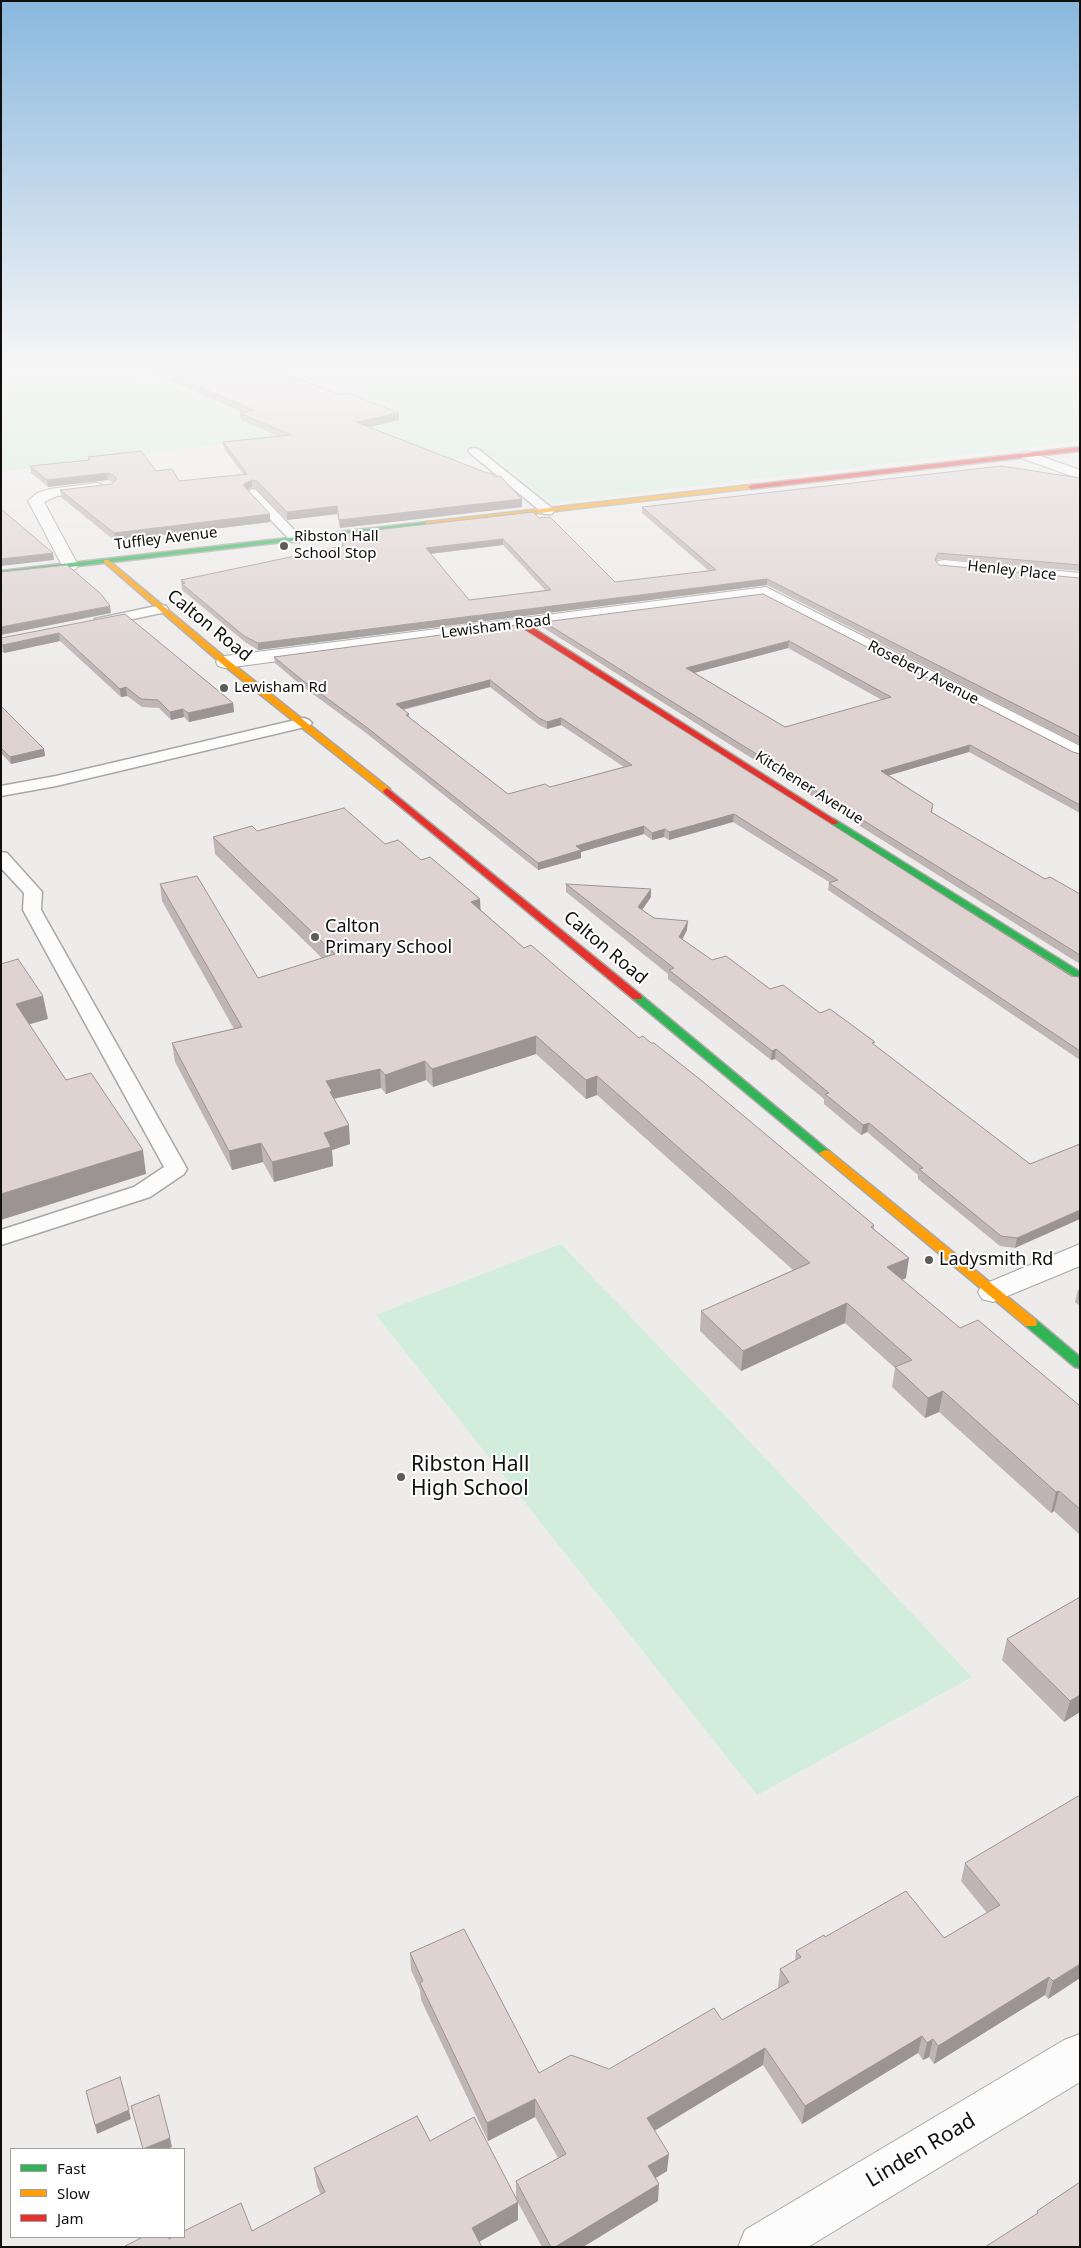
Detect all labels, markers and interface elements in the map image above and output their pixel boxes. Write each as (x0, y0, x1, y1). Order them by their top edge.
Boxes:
street label: Tuffley Avenue (114, 524, 218, 554)
place label: Ribston Hall School Stop (294, 528, 379, 563)
marker: Ribston Hall School Stop (278, 540, 290, 552)
street label: Henley Place (967, 557, 1057, 585)
street label: Calton Road (162, 585, 256, 667)
street label: Lewisham Road (440, 611, 552, 643)
street label: Rosebery Avenue (864, 637, 982, 709)
place label: Lewisham Rd (234, 679, 327, 697)
marker: Lewisham Rd (218, 682, 230, 694)
street label: Kitchener Avenue (752, 748, 866, 828)
street label: Calton Road (559, 907, 651, 989)
place label: Calton Primary School (325, 916, 452, 959)
marker: Calton Primary School (309, 931, 321, 943)
place label: Ladysmith Rd (939, 1249, 1053, 1271)
marker: Ladysmith Rd (923, 1254, 935, 1266)
place label: Ribston Hall High School (411, 1452, 529, 1502)
marker: Ribston Hall High School (395, 1471, 407, 1483)
street label: Linden Road (862, 2109, 980, 2193)
legend (10, 2148, 185, 2238)
text: Fast (57, 2158, 86, 2178)
text: Slow (57, 2183, 90, 2203)
text: Jam (57, 2208, 84, 2228)

